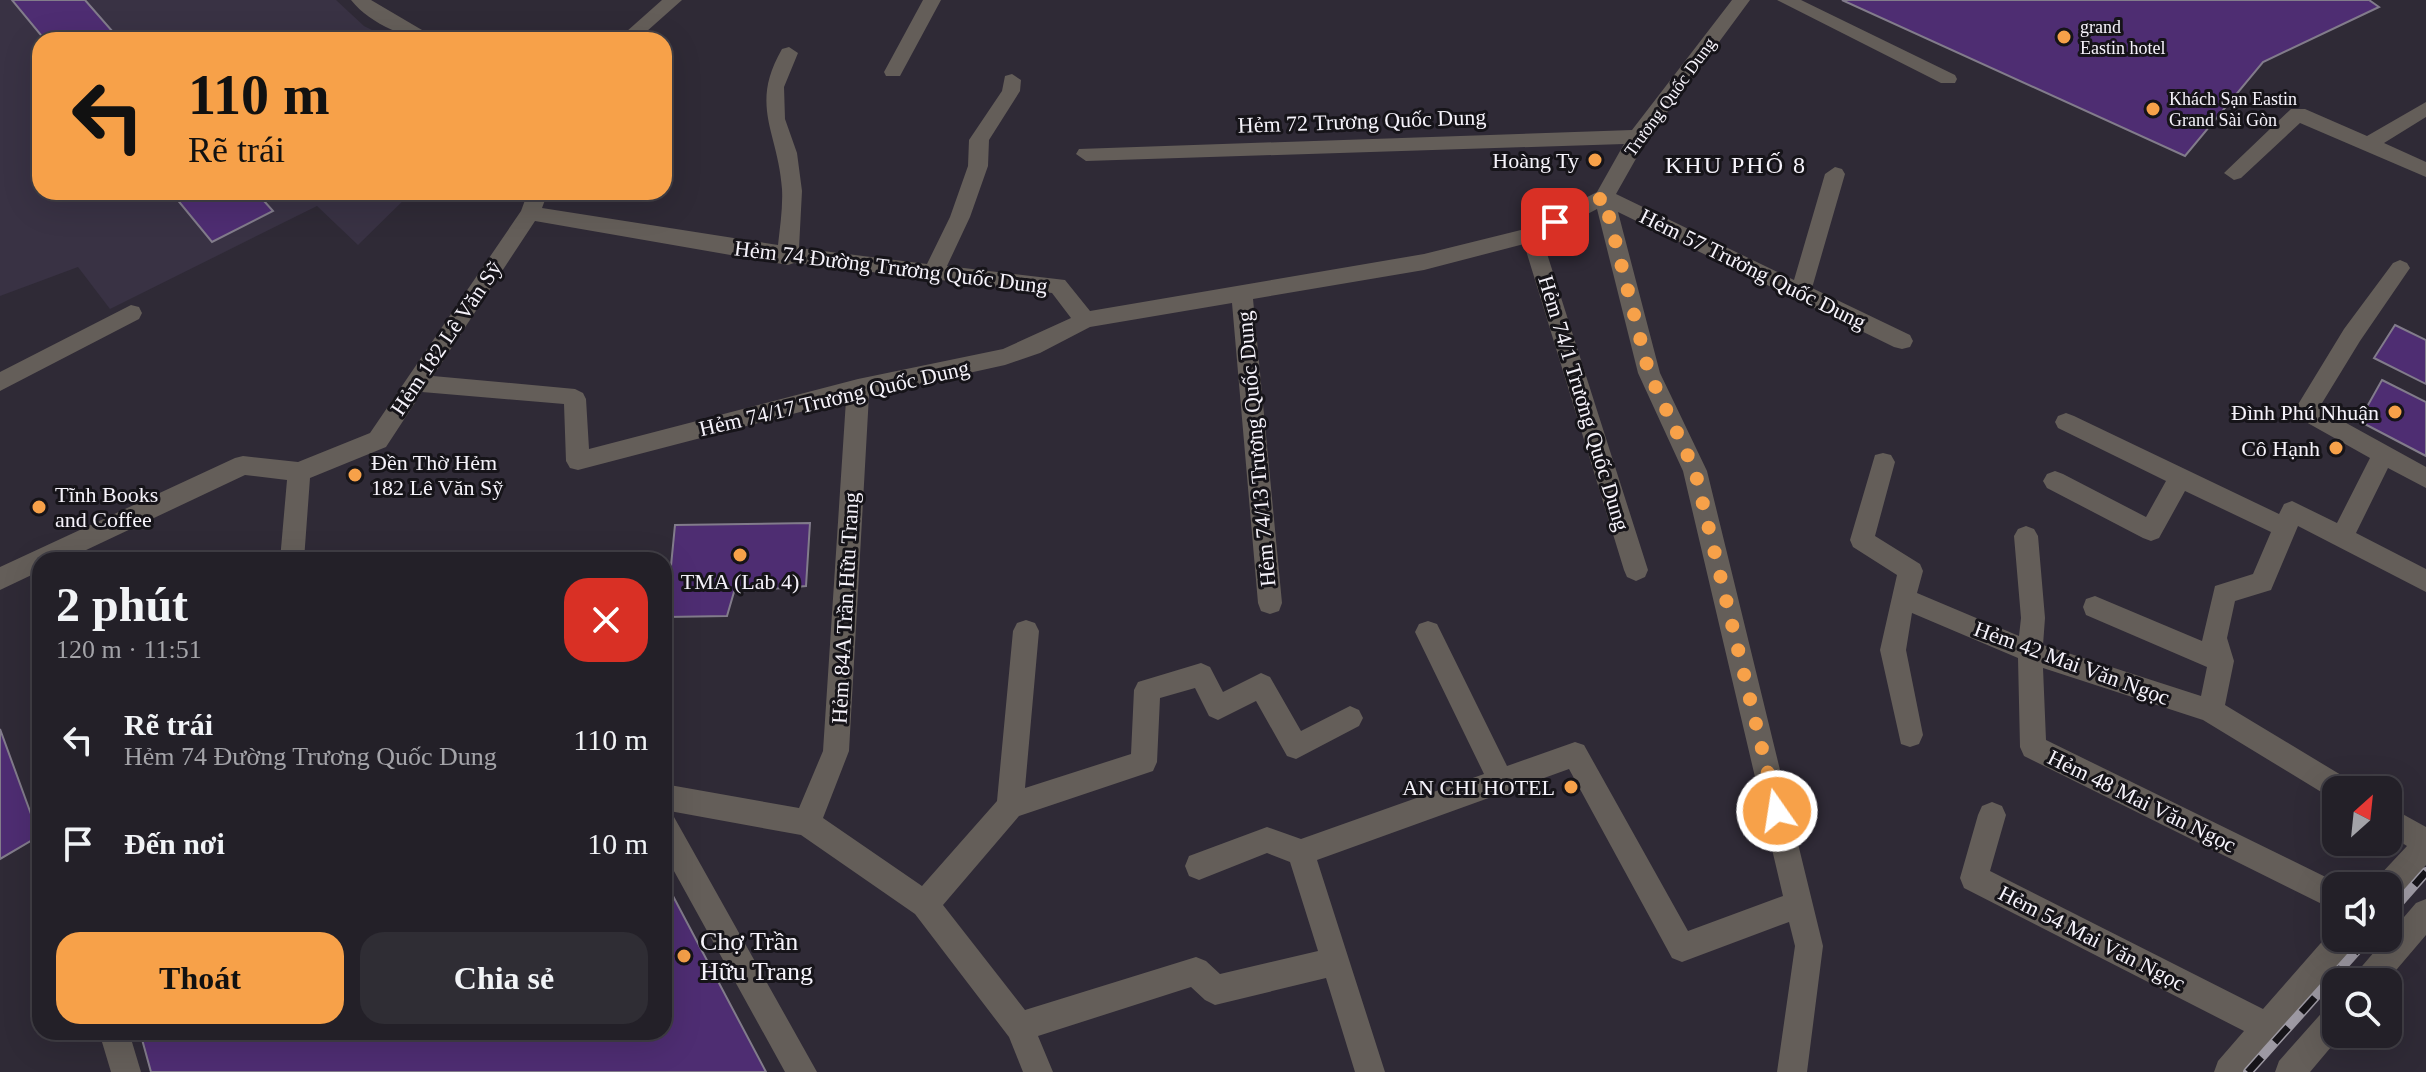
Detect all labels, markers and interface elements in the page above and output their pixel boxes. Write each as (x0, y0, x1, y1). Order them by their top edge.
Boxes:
place label: grand Eastin hotel (2080, 17, 2165, 58)
marker: grand Eastin hotel (2055, 28, 2073, 46)
street label: Trương Quốc Dung (1620, 34, 1720, 160)
icon: left (56, 64, 160, 168)
text: 110 m (188, 64, 330, 126)
place label: Khách Sạn Eastin Grand Sài Gòn (2169, 89, 2297, 130)
marker: Khách Sạn Eastin Grand Sài Gòn (2144, 100, 2162, 118)
street label: Hẻm 72 Trương Quốc Dung (1237, 104, 1487, 138)
text: Rẽ trái (188, 130, 285, 170)
place label: Hoàng Ty (1492, 148, 1579, 173)
marker: Hoàng Ty (1586, 151, 1604, 169)
district label: KHU PHỐ 8 (1665, 152, 1807, 178)
pin (1521, 188, 1589, 256)
icon: arrive (1533, 200, 1577, 244)
street label: Hẻm 57 Trương Quốc Dung (1636, 203, 1870, 335)
street label: Hẻm 74 Đường Trương Quốc Dung (733, 235, 1049, 299)
street label: Hẻm 182 Lê Văn Sỹ (385, 256, 507, 420)
street label: Hẻm 74/1 Trương Quốc Dung (1533, 272, 1635, 534)
street label: Hẻm 74/13 Trương Quốc Dung (1231, 310, 1281, 588)
street label: Hẻm 74/17 Trương Quốc Dung (696, 355, 972, 441)
place label: Đình Phú Nhuận (2231, 400, 2379, 425)
marker: Đình Phú Nhuận (2386, 403, 2404, 421)
place label: Cô Hạnh (2241, 436, 2320, 461)
marker: Cô Hạnh (2327, 439, 2345, 457)
place label: Đền Thờ Hẻm 182 Lê Văn Sỹ (371, 450, 503, 500)
marker: Đền Thờ Hẻm 182 Lê Văn Sỹ (346, 466, 364, 484)
place label: Tĩnh Books and Coffee (55, 482, 158, 532)
street label: Hẻm 84A Trần Hữu Trang (826, 492, 864, 724)
marker: Tĩnh Books and Coffee (30, 498, 48, 516)
marker: TMA (Lab 4) (731, 546, 749, 564)
place label: TMA (Lab 4) (681, 569, 799, 594)
text: 2 phút (56, 578, 188, 631)
button: close (564, 578, 648, 662)
street label: Hẻm 42 Mai Văn Ngọc (1971, 616, 2173, 710)
text: 120 m · 11:51 (56, 635, 202, 664)
text: Rẽ trái (124, 708, 213, 741)
icon: left (56, 718, 100, 762)
text: 110 m (573, 723, 648, 756)
text: Hẻm 74 Đường Trương Quốc Dung (124, 742, 497, 771)
street label: Hẻm 48 Mai Văn Ngọc (2044, 745, 2240, 858)
position arrow (1735, 769, 1819, 853)
place label: AN CHI HOTEL (1402, 775, 1555, 800)
north arrow (2322, 776, 2402, 856)
map controls (2322, 776, 2402, 1048)
marker: AN CHI HOTEL (1562, 778, 1580, 796)
icon: arrive (56, 822, 100, 866)
text: Đến nơi (124, 827, 225, 860)
text: 10 m (587, 827, 648, 860)
button: sound (2322, 872, 2402, 952)
street label: Hẻm 54 Mai Văn Ngọc (1994, 880, 2190, 996)
place label: Chợ Trần Hữu Trang (700, 927, 813, 986)
button: Thoát (56, 932, 344, 1024)
button: Chia sẻ (360, 932, 648, 1024)
marker: Chợ Trần Hữu Trang (675, 947, 693, 965)
button: search (2322, 968, 2402, 1048)

